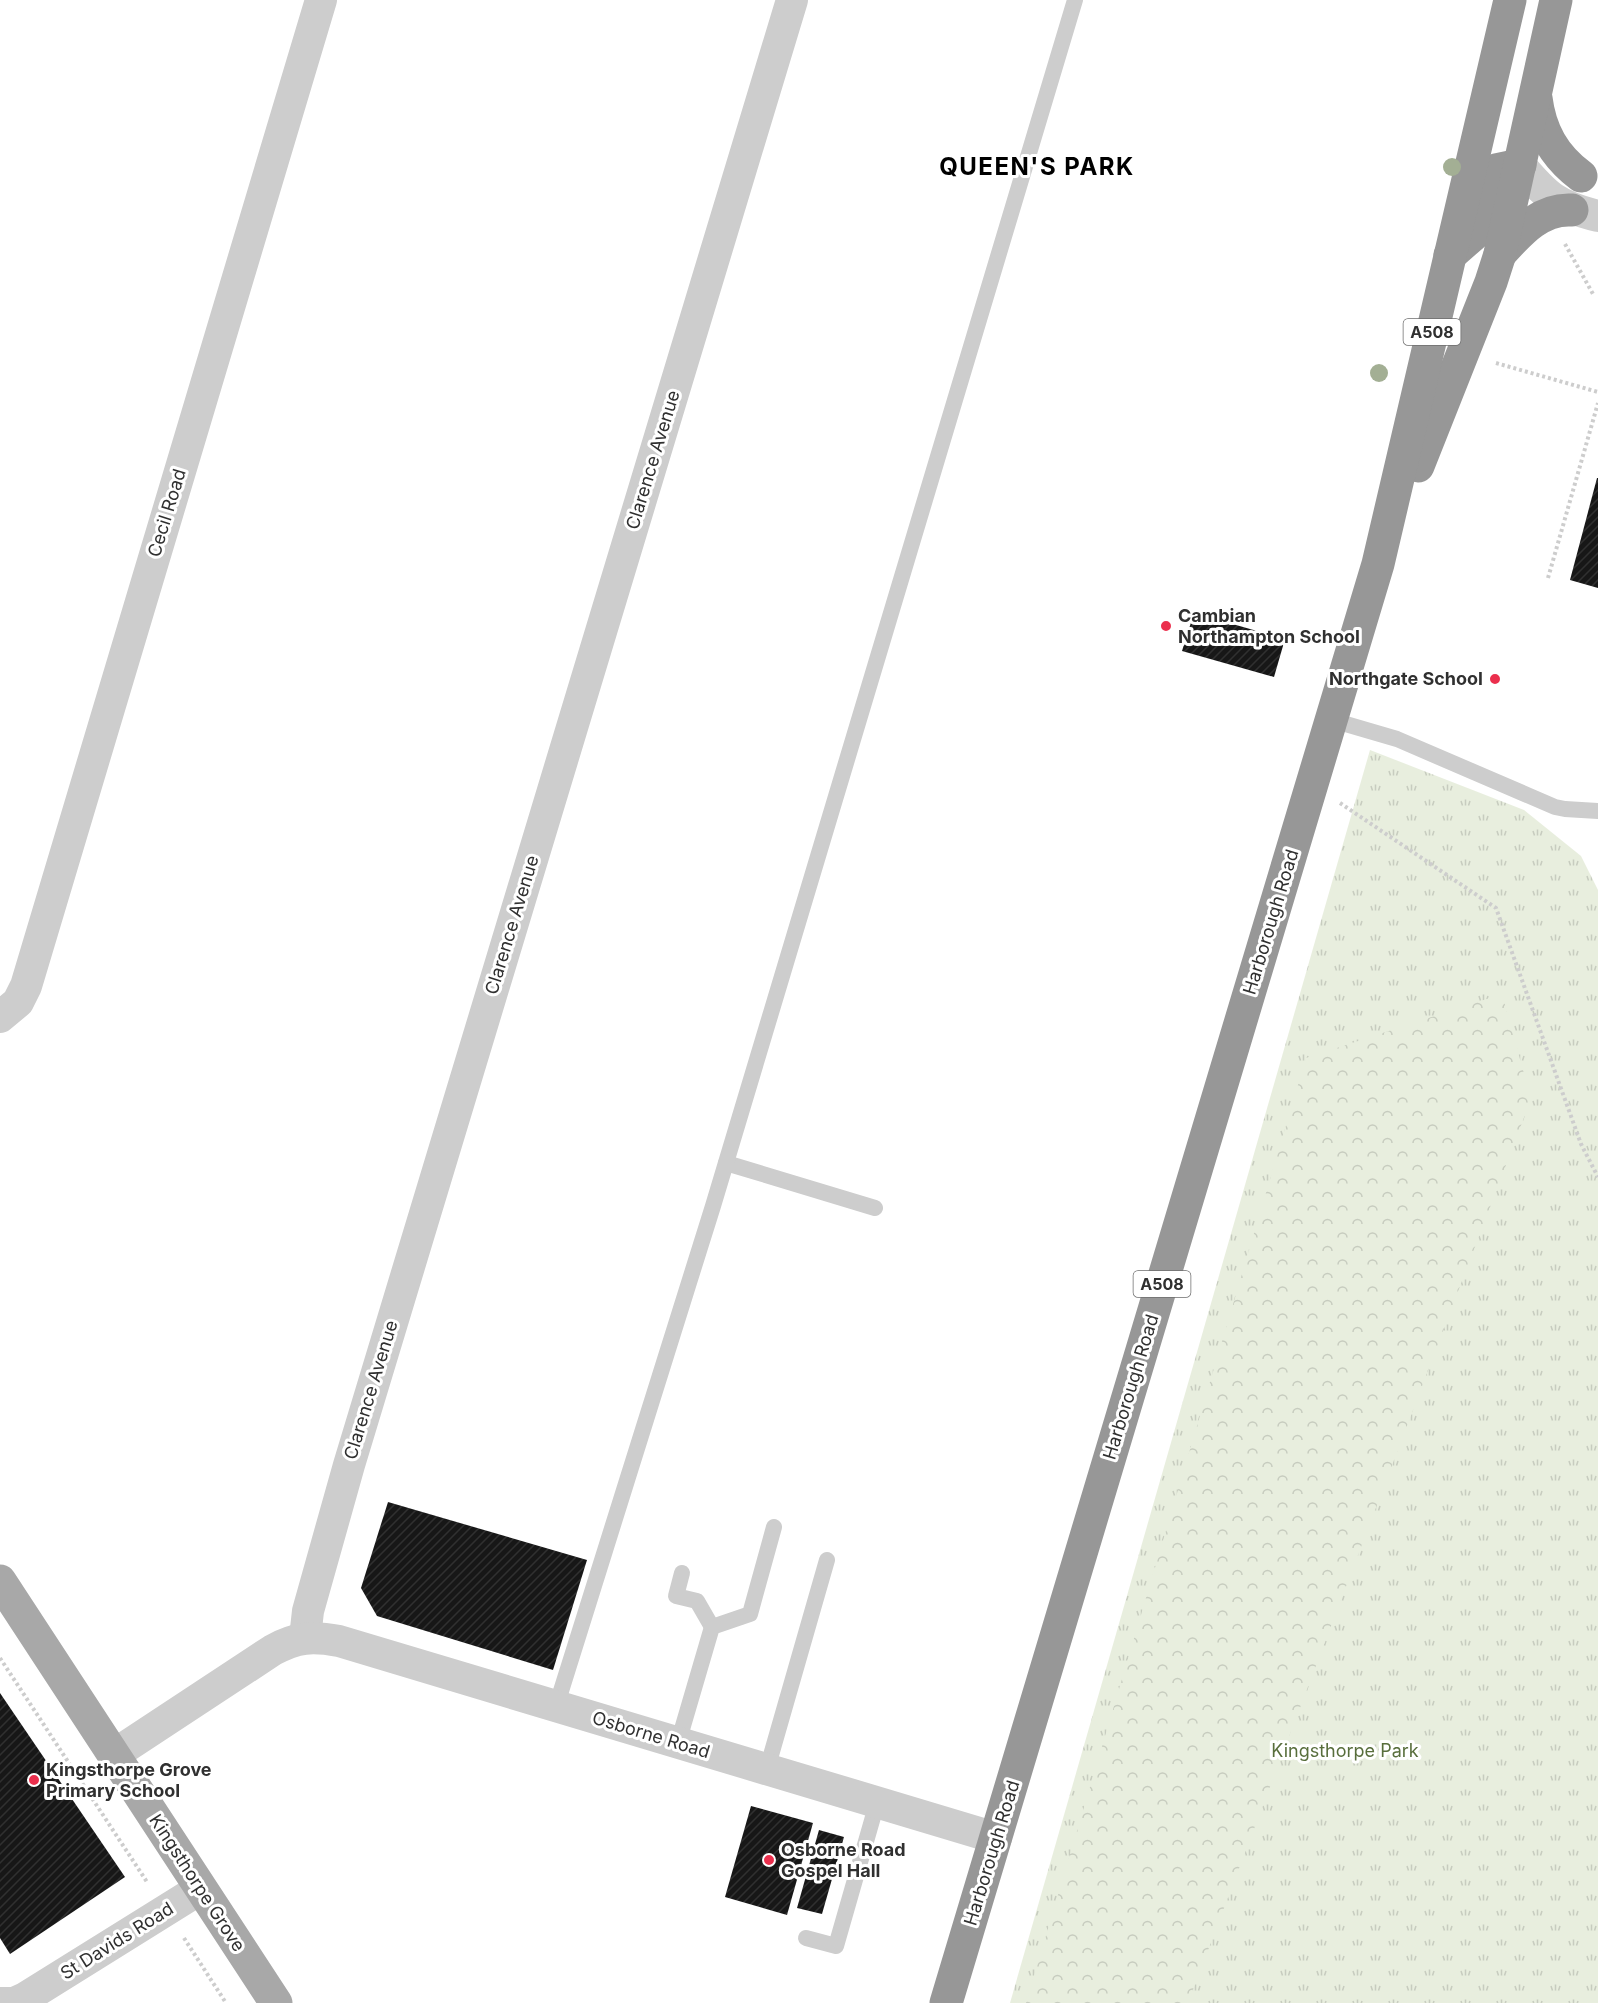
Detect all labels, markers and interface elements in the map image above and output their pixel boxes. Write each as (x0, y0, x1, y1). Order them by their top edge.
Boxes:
district label: QUEEN'S PARK (939, 152, 1135, 181)
road number: A508 (1404, 319, 1460, 345)
street label: Clarence Avenue (621, 388, 684, 532)
street label: Cecil Road (143, 466, 190, 559)
place label: Cambian Northampton School (1178, 605, 1360, 647)
marker: Cambian Northampton School (1159, 619, 1173, 633)
place label: Northgate School (1329, 668, 1483, 689)
marker: Northgate School (1488, 672, 1502, 686)
street label: Harborough Road (1238, 847, 1303, 997)
street label: Clarence Avenue (480, 853, 543, 997)
road number: A508 (1134, 1271, 1190, 1297)
street label: Harborough Road (1098, 1312, 1163, 1462)
street label: Clarence Avenue (339, 1318, 402, 1462)
street label: Osborne Road (590, 1707, 712, 1762)
park label: Kingsthorpe Park (1271, 1740, 1419, 1761)
place label: Kingsthorpe Grove Primary School (46, 1759, 212, 1801)
marker: Kingsthorpe Grove Primary School (27, 1773, 41, 1787)
street label: Harborough Road (959, 1778, 1024, 1928)
street label: Kingsthorpe Grove (145, 1810, 250, 1955)
place label: Osborne Road Gospel Hall (781, 1839, 906, 1881)
marker: Osborne Road Gospel Hall (762, 1853, 776, 1867)
street label: St Davids Road (57, 1898, 177, 1984)

